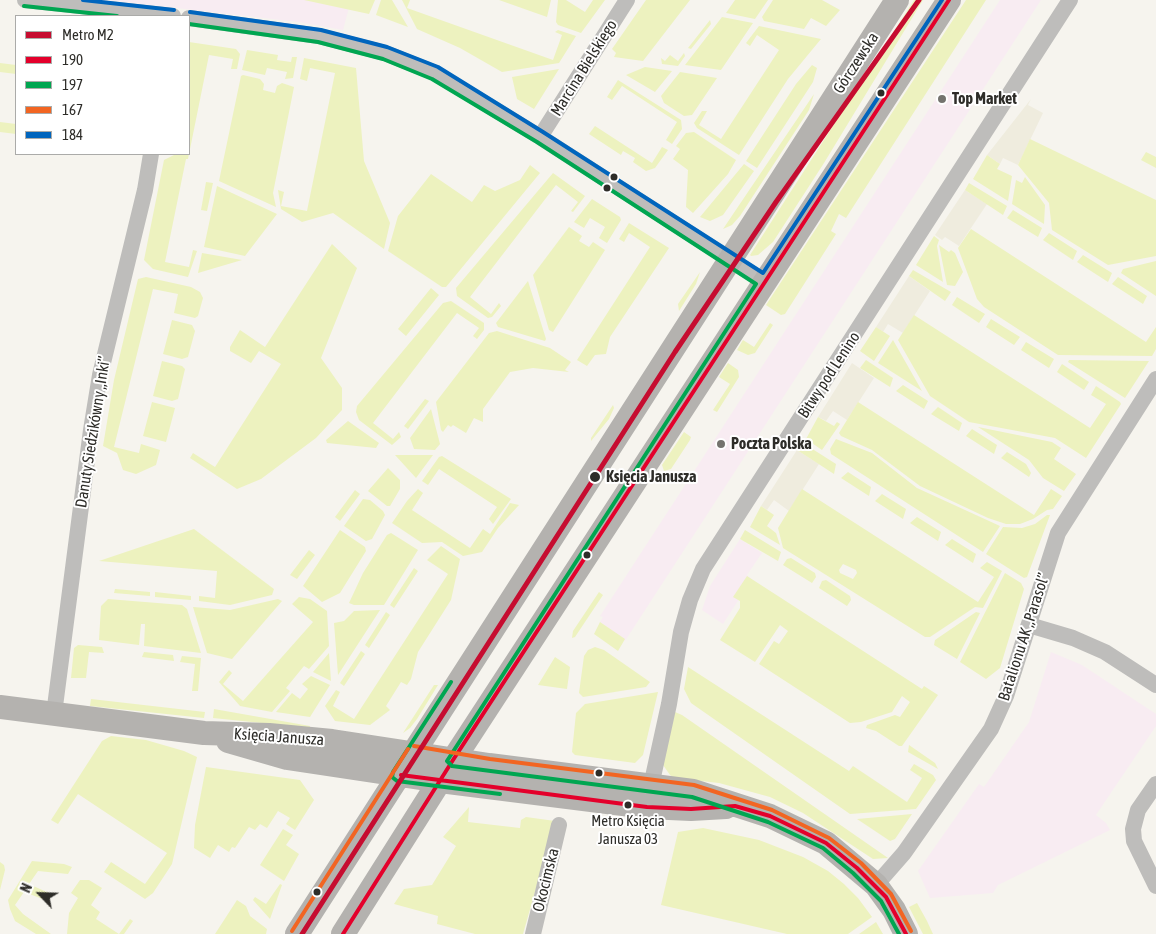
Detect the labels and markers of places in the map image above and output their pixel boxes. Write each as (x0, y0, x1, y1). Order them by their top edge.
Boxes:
unlabelled marker (876, 88, 886, 98)
place label: Top Market (952, 89, 1017, 109)
marker: Top Market (936, 93, 948, 105)
unlabelled marker (609, 172, 619, 182)
unlabelled marker (602, 183, 612, 193)
place label: Poczta Polska (731, 434, 812, 454)
marker: Poczta Polska (715, 438, 727, 450)
place label: Księcia Janusza (606, 467, 696, 487)
marker: Księcia Janusza (588, 470, 602, 484)
unlabelled marker (582, 550, 592, 560)
unlabelled marker (594, 768, 604, 778)
marker: Metro Księcia Janusza 03 (623, 800, 633, 810)
place label: Metro Księcia Janusza 03 (591, 812, 665, 847)
unlabelled marker (312, 887, 322, 897)

